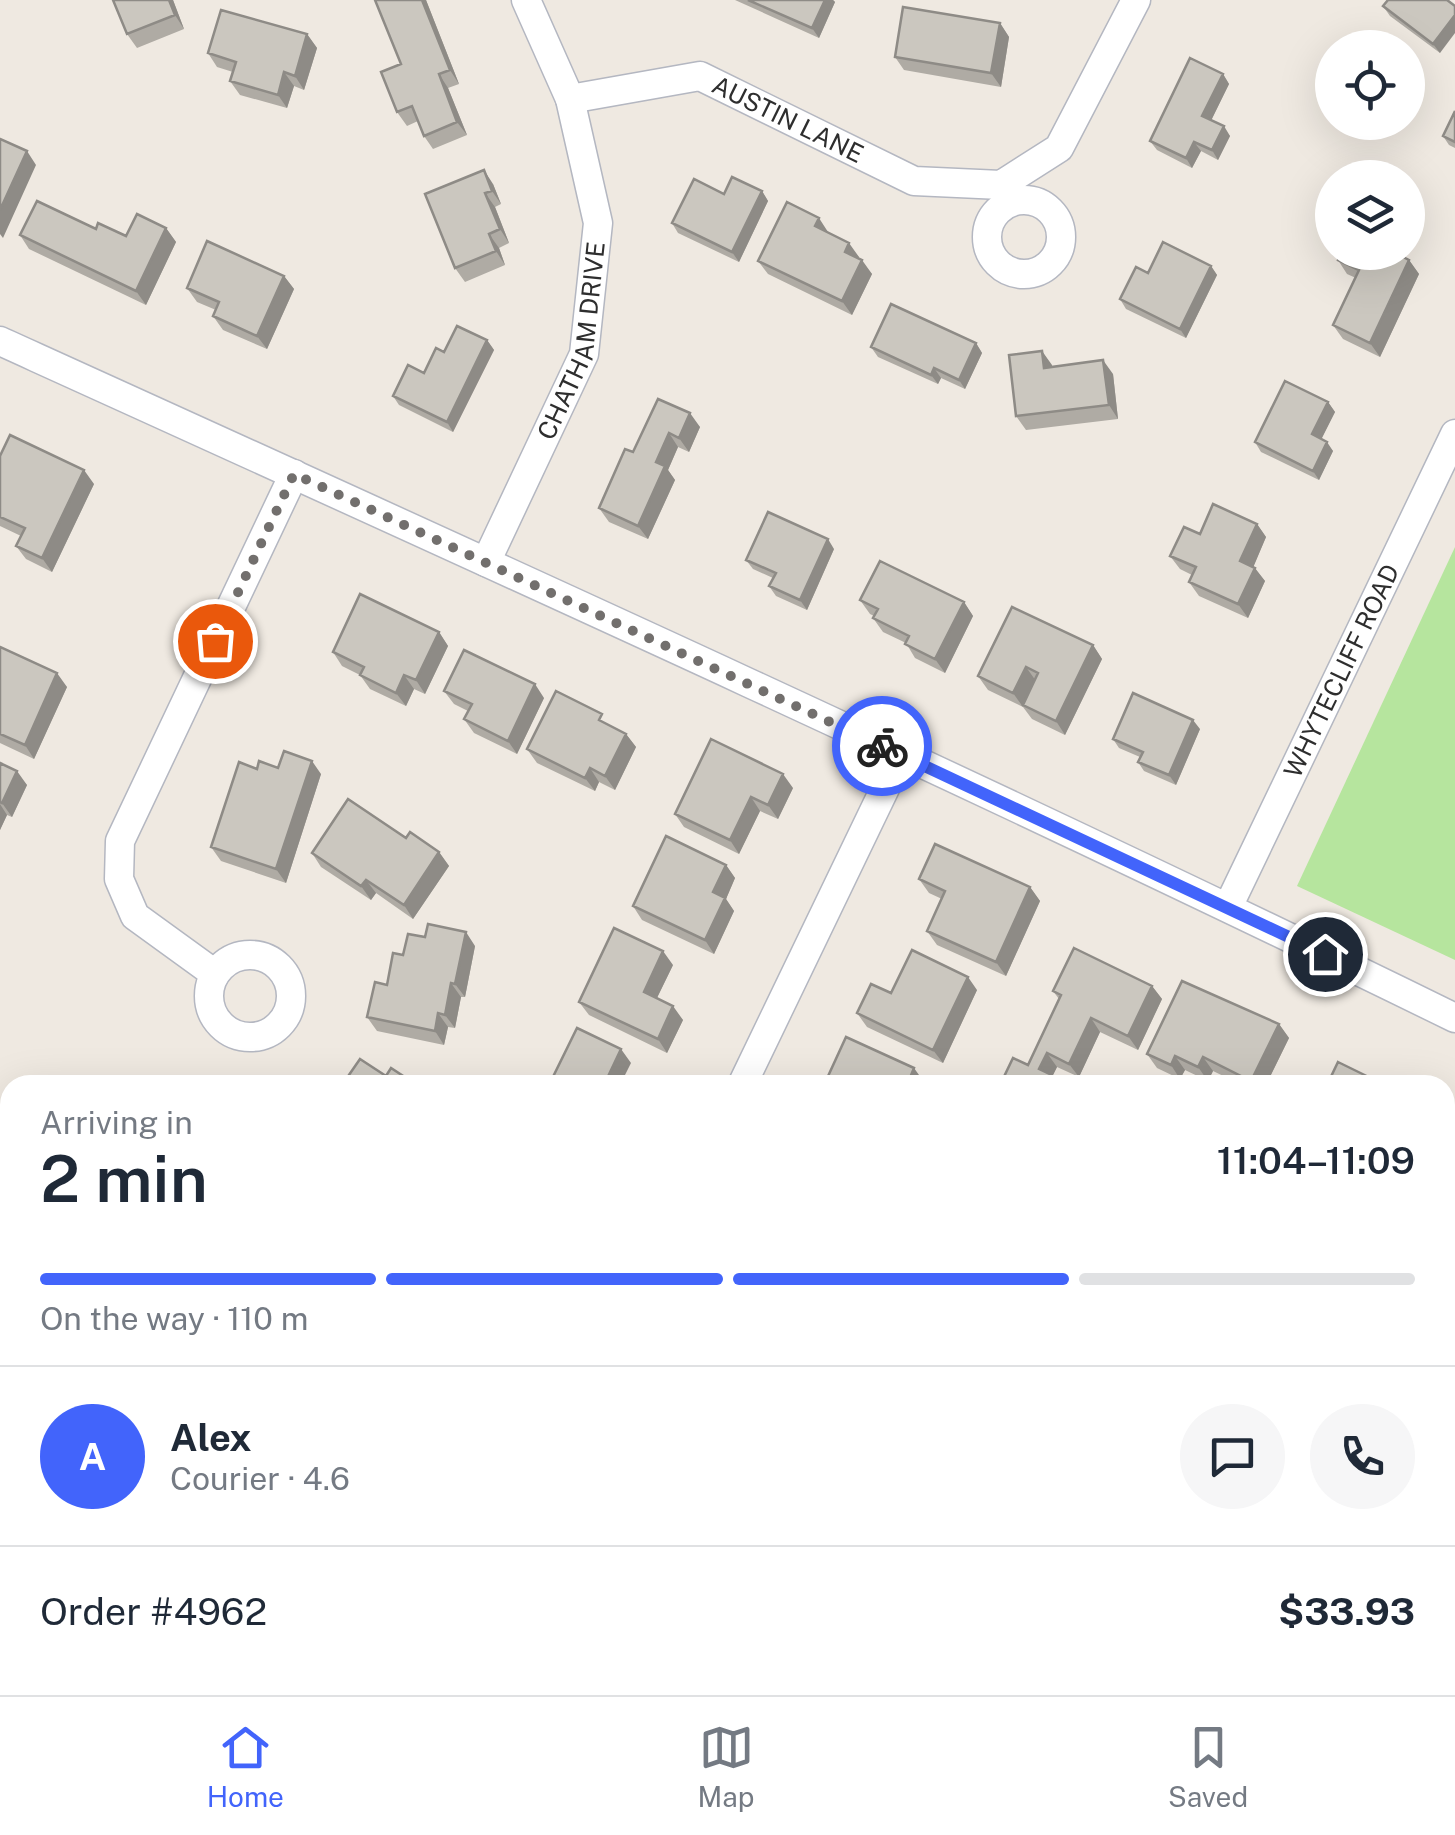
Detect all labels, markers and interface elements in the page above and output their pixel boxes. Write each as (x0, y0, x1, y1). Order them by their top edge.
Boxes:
map controls (1315, 30, 1425, 270)
button: locate (1315, 30, 1425, 140)
street label: AUSTIN LANE (707, 69, 868, 169)
button: layers (1315, 160, 1425, 270)
street label: CHATHAM DRIVE (531, 240, 611, 444)
street label: WHYTECLIFF ROAD (1277, 559, 1405, 782)
pin (173, 599, 258, 684)
icon: bag (188, 614, 243, 669)
courier (832, 696, 932, 796)
icon: bike (855, 719, 910, 774)
pin (1283, 912, 1368, 997)
icon: home (1298, 927, 1353, 982)
text: Arriving in (40, 1104, 193, 1141)
text: 11:04–11:09 (1217, 1138, 1415, 1183)
text: 2 min (40, 1140, 208, 1217)
text: On the way · 110 m (40, 1300, 308, 1337)
button: chat (1180, 1404, 1285, 1509)
button: phone (1310, 1404, 1415, 1509)
text: Alex (170, 1415, 252, 1460)
text: A (79, 1434, 106, 1479)
text: Courier · 4.6 (170, 1460, 350, 1497)
text: Order #4962 (40, 1589, 267, 1634)
text: $33.93 (1278, 1589, 1415, 1634)
tab: Home (207, 1720, 284, 1813)
tab: Map (698, 1720, 754, 1813)
tab: Saved (1168, 1720, 1248, 1813)

